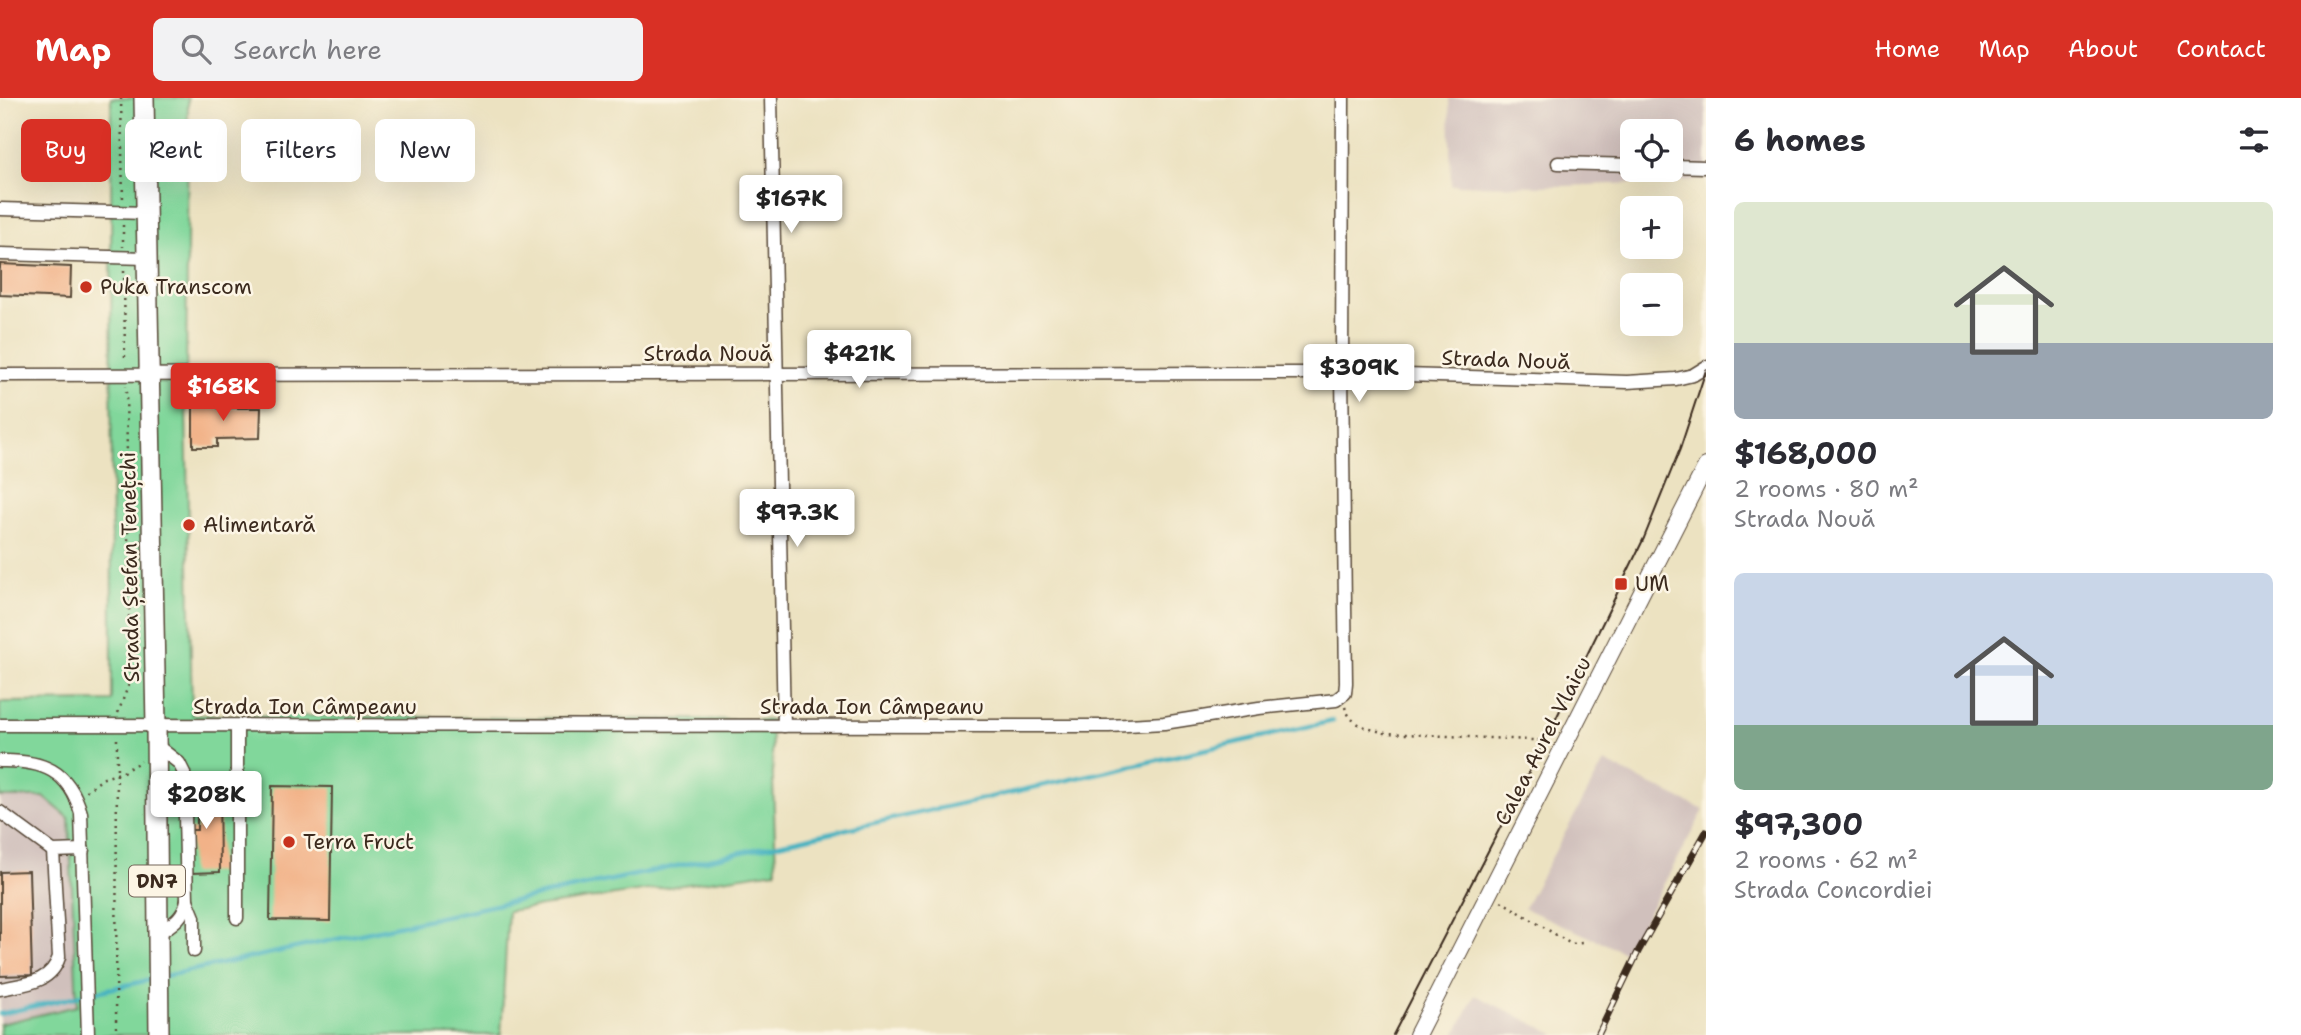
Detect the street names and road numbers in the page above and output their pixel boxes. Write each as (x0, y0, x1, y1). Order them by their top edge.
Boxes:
street label: Strada Nouă (644, 340, 772, 368)
street label: Strada Nouă (1441, 344, 1571, 376)
street label: Strada Ștefan Tenețchi (114, 451, 147, 683)
street label: Calea Aurel Vlaicu (1488, 652, 1598, 830)
street label: Strada Ion Câmpeanu (193, 693, 417, 721)
street label: Strada Ion Câmpeanu (760, 693, 984, 721)
road number: DN7 (129, 866, 185, 896)

